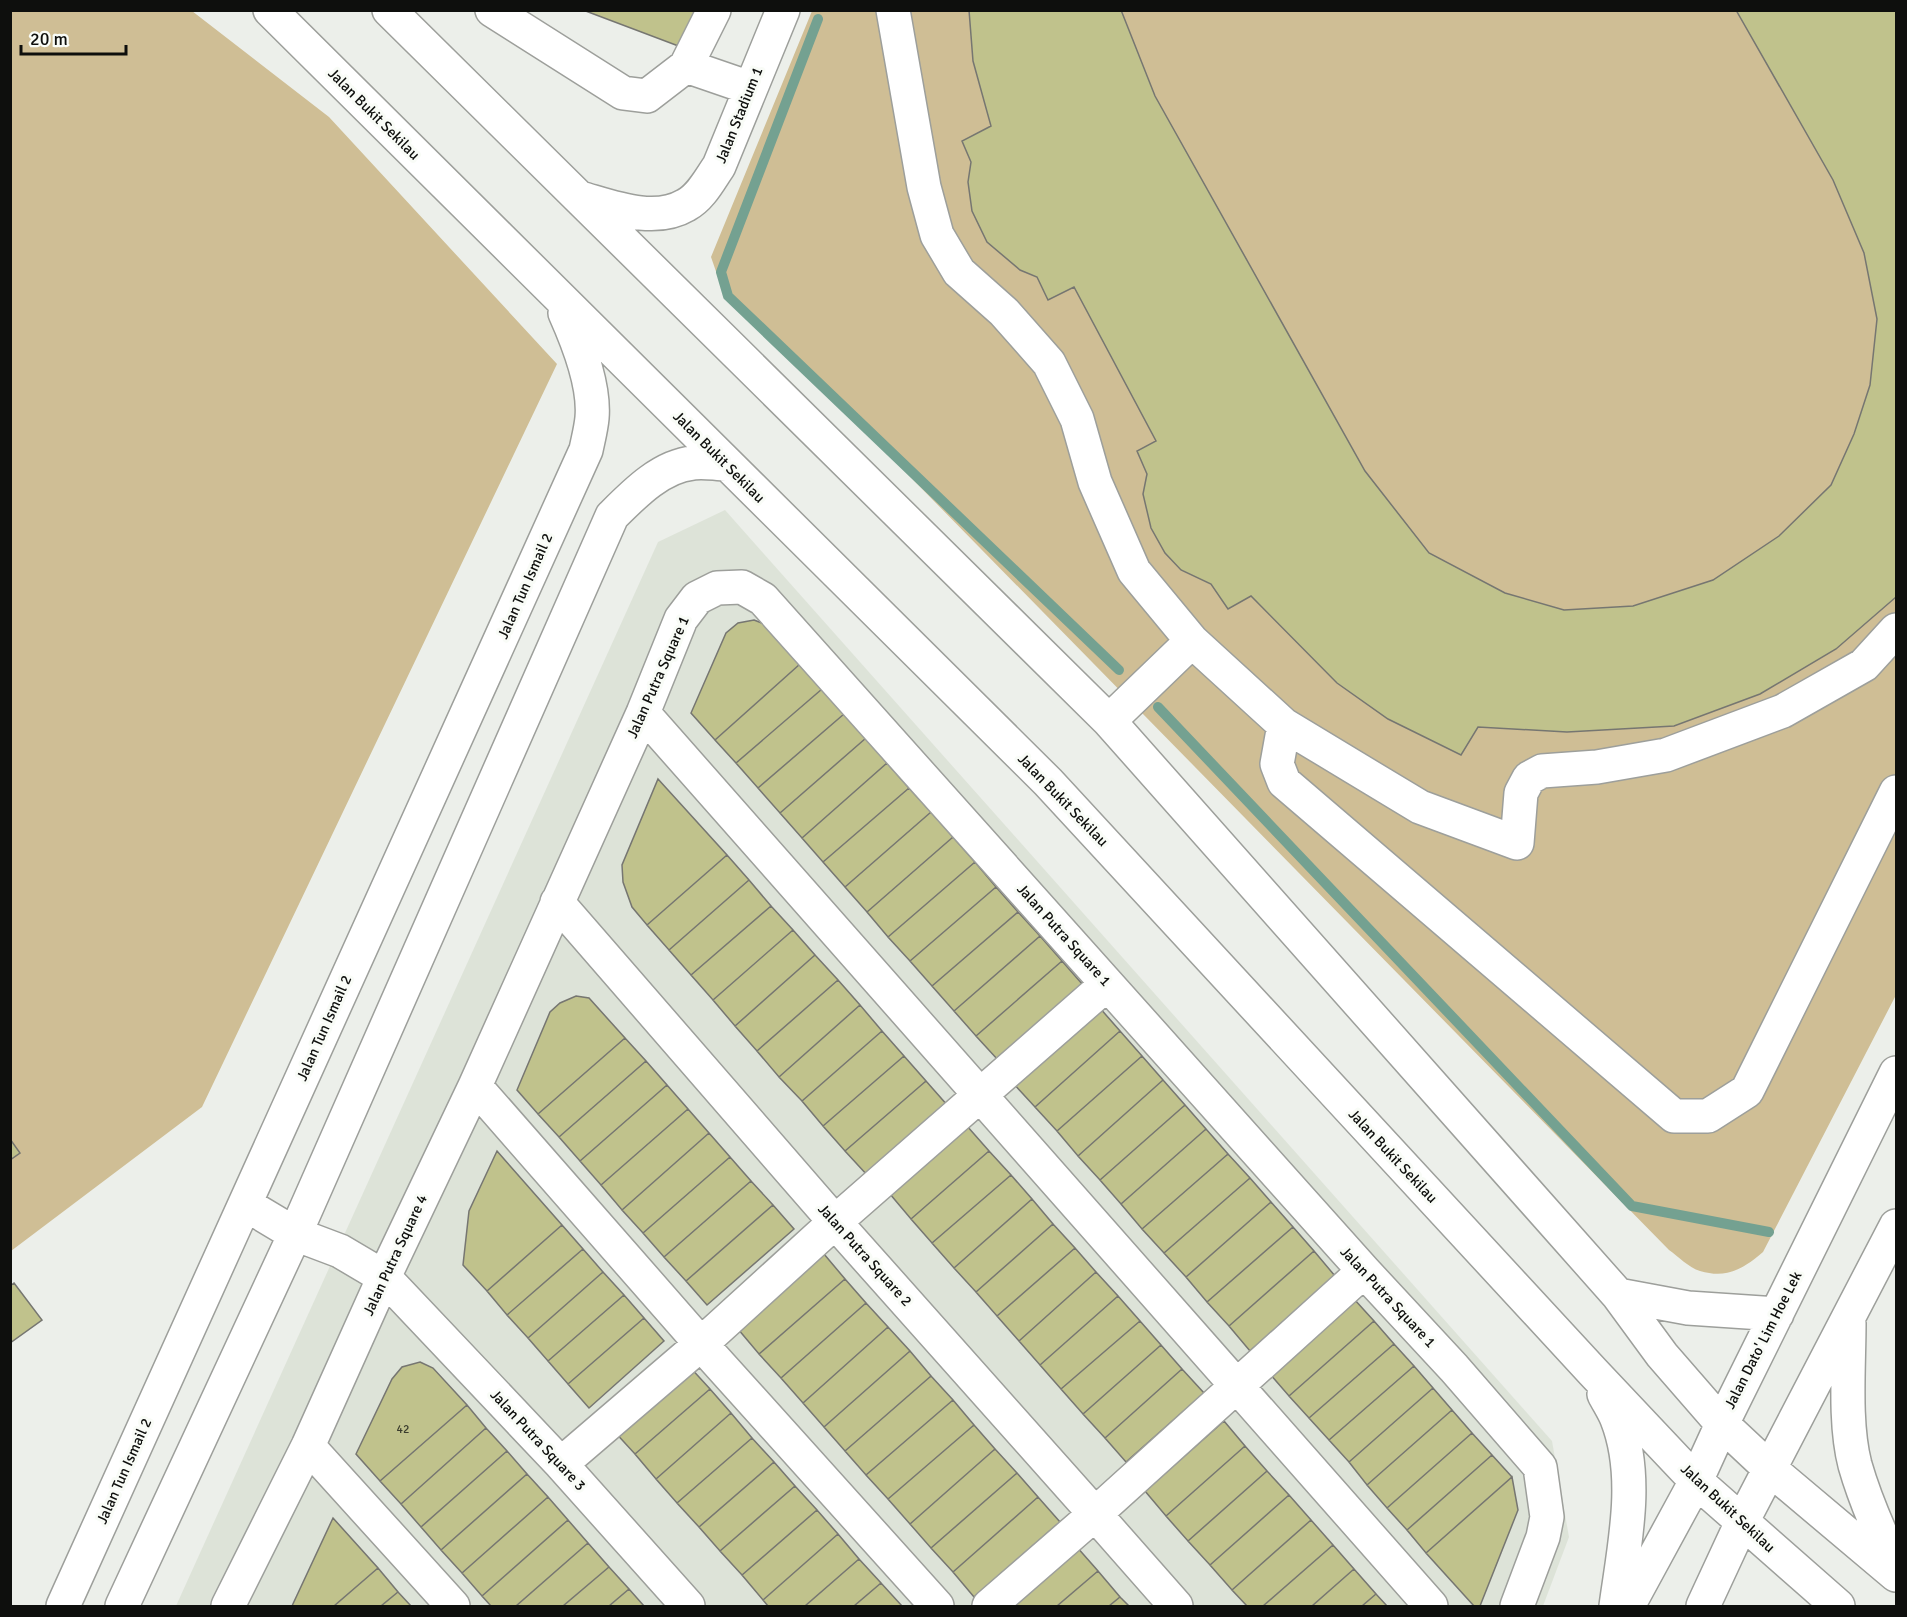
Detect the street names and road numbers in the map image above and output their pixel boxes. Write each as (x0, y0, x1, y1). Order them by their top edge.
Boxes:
street label: Jalan Bukit Sekilau (324, 64, 424, 164)
street label: Jalan Stadium 1 (712, 64, 766, 166)
street label: Jalan Bukit Sekilau (669, 407, 769, 507)
street label: Jalan Tun Ismail 2 (494, 530, 556, 642)
street label: Jalan Putra Square 1 (623, 613, 693, 741)
street label: Jalan Bukit Sekilau (1014, 750, 1112, 850)
street label: Jalan Putra Square 1 (1013, 880, 1115, 990)
street label: Jalan Tun Ismail 2 (293, 972, 355, 1084)
street label: Jalan Bukit Sekilau (1345, 1105, 1441, 1207)
street label: Jalan Putra Square 4 (359, 1191, 431, 1319)
street label: Jalan Putra Square 2 (814, 1200, 916, 1310)
street label: Jalan Putra Square 1 (1336, 1243, 1440, 1351)
street label: Jalan Dato' Lim Hoe Lek (1721, 1268, 1806, 1412)
street label: Jalan Putra Square 3 (486, 1386, 590, 1494)
street label: Jalan Tun Ismail 2 (93, 1415, 155, 1527)
street label: Jalan Bukit Sekilau (1677, 1460, 1779, 1556)

